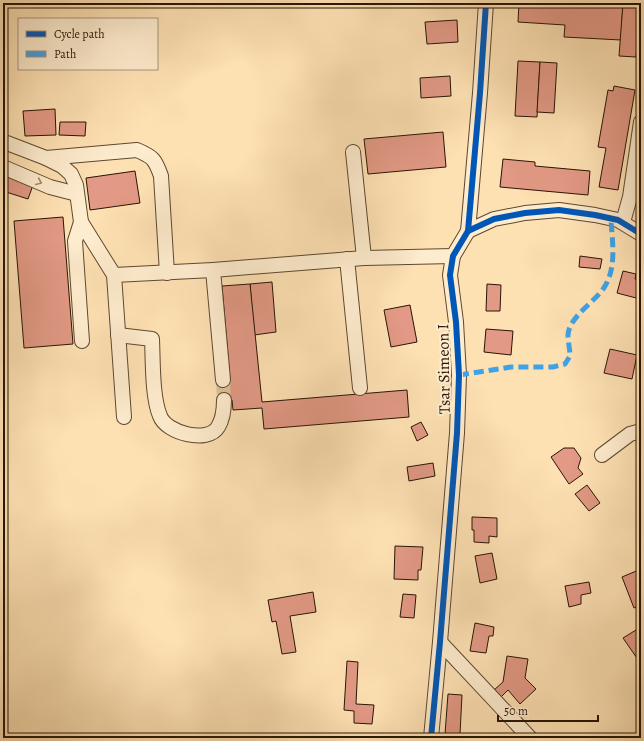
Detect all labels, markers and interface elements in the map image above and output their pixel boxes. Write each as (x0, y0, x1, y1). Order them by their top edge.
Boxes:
legend (18, 18, 158, 70)
text: Cycle path (54, 26, 105, 42)
text: Path (54, 46, 77, 62)
one-way arrow (35, 178, 42, 186)
street label: Tsar Simeon I (432, 324, 456, 414)
scale bar (498, 697, 598, 723)
text: 50 m (504, 703, 528, 719)

